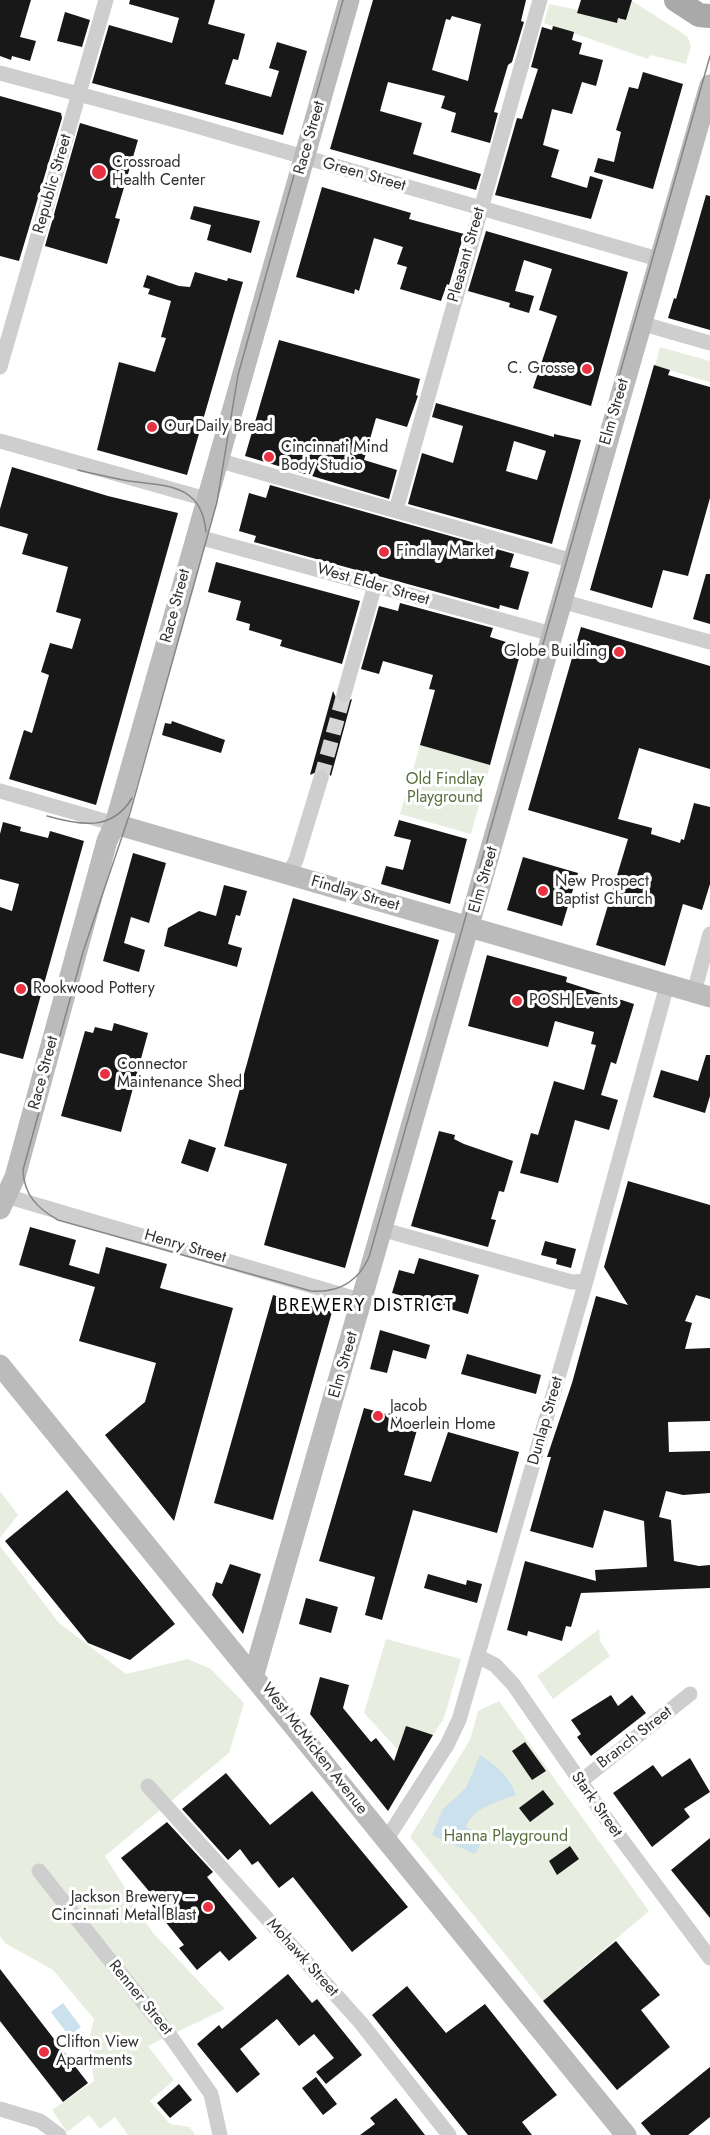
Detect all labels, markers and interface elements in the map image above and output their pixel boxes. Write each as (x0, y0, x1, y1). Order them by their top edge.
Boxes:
street label: Race Street (290, 99, 330, 177)
street label: Republic Street (30, 132, 76, 236)
place label: Crossroad Health Center (112, 153, 205, 191)
street label: Green Street (320, 154, 408, 196)
marker: Crossroad Health Center (90, 163, 108, 181)
street label: Pleasant Street (444, 205, 490, 305)
place label: C. Grosse (507, 359, 575, 379)
marker: C. Grosse (580, 362, 594, 376)
street label: Elm Street (596, 377, 634, 447)
place label: Our Daily Bread (164, 417, 273, 437)
marker: Our Daily Bread (145, 420, 159, 434)
place label: Cincinnati Mind Body Studio (281, 438, 388, 476)
marker: Cincinnati Mind Body Studio (262, 450, 276, 464)
place label: Findlay Market (396, 542, 494, 562)
marker: Findlay Market (377, 545, 391, 559)
street label: West Elder Street (315, 560, 431, 610)
street label: Race Street (157, 567, 195, 645)
place label: Globe Building (504, 642, 607, 662)
marker: Globe Building (612, 645, 626, 659)
park label: Old Findlay Playground (406, 770, 484, 808)
street label: Elm Street (465, 845, 503, 915)
street label: Findlay Street (309, 872, 401, 916)
place label: New Prospect Baptist Church (555, 872, 653, 910)
marker: New Prospect Baptist Church (536, 884, 550, 898)
place label: Rookwood Pottery (33, 979, 155, 999)
marker: Rookwood Pottery (14, 982, 28, 996)
place label: POSH Events (529, 991, 618, 1011)
marker: POSH Events (510, 994, 524, 1008)
street label: Race Street (25, 1034, 63, 1112)
place label: Connector Maintenance Shed (117, 1055, 242, 1093)
marker: Connector Maintenance Shed (98, 1067, 112, 1081)
street label: Henry Street (142, 1226, 228, 1268)
district label: BREWERY DISTRICT (278, 1296, 454, 1318)
street label: Elm Street (325, 1330, 363, 1400)
street label: Dunlap Street (524, 1375, 568, 1467)
place label: Jacob Moerlein Home (390, 1397, 496, 1435)
marker: Jacob Moerlein Home (371, 1409, 385, 1423)
street label: West McMicken Avenue (257, 1680, 371, 1818)
street label: Branch Street (594, 1703, 676, 1773)
street label: Stark Street (566, 1768, 626, 1842)
park label: Hanna Playground (444, 1827, 568, 1847)
place label: Jackson Brewery – Cincinnati Metal Blast (52, 1888, 196, 1926)
marker: Jackson Brewery – Cincinnati Metal Blast (201, 1900, 215, 1914)
street label: Mohawk Street (262, 1915, 342, 2001)
street label: Renner Street (104, 1957, 176, 2039)
place label: Clifton View Apartments (56, 2033, 139, 2071)
marker: Clifton View Apartments (37, 2045, 51, 2059)

